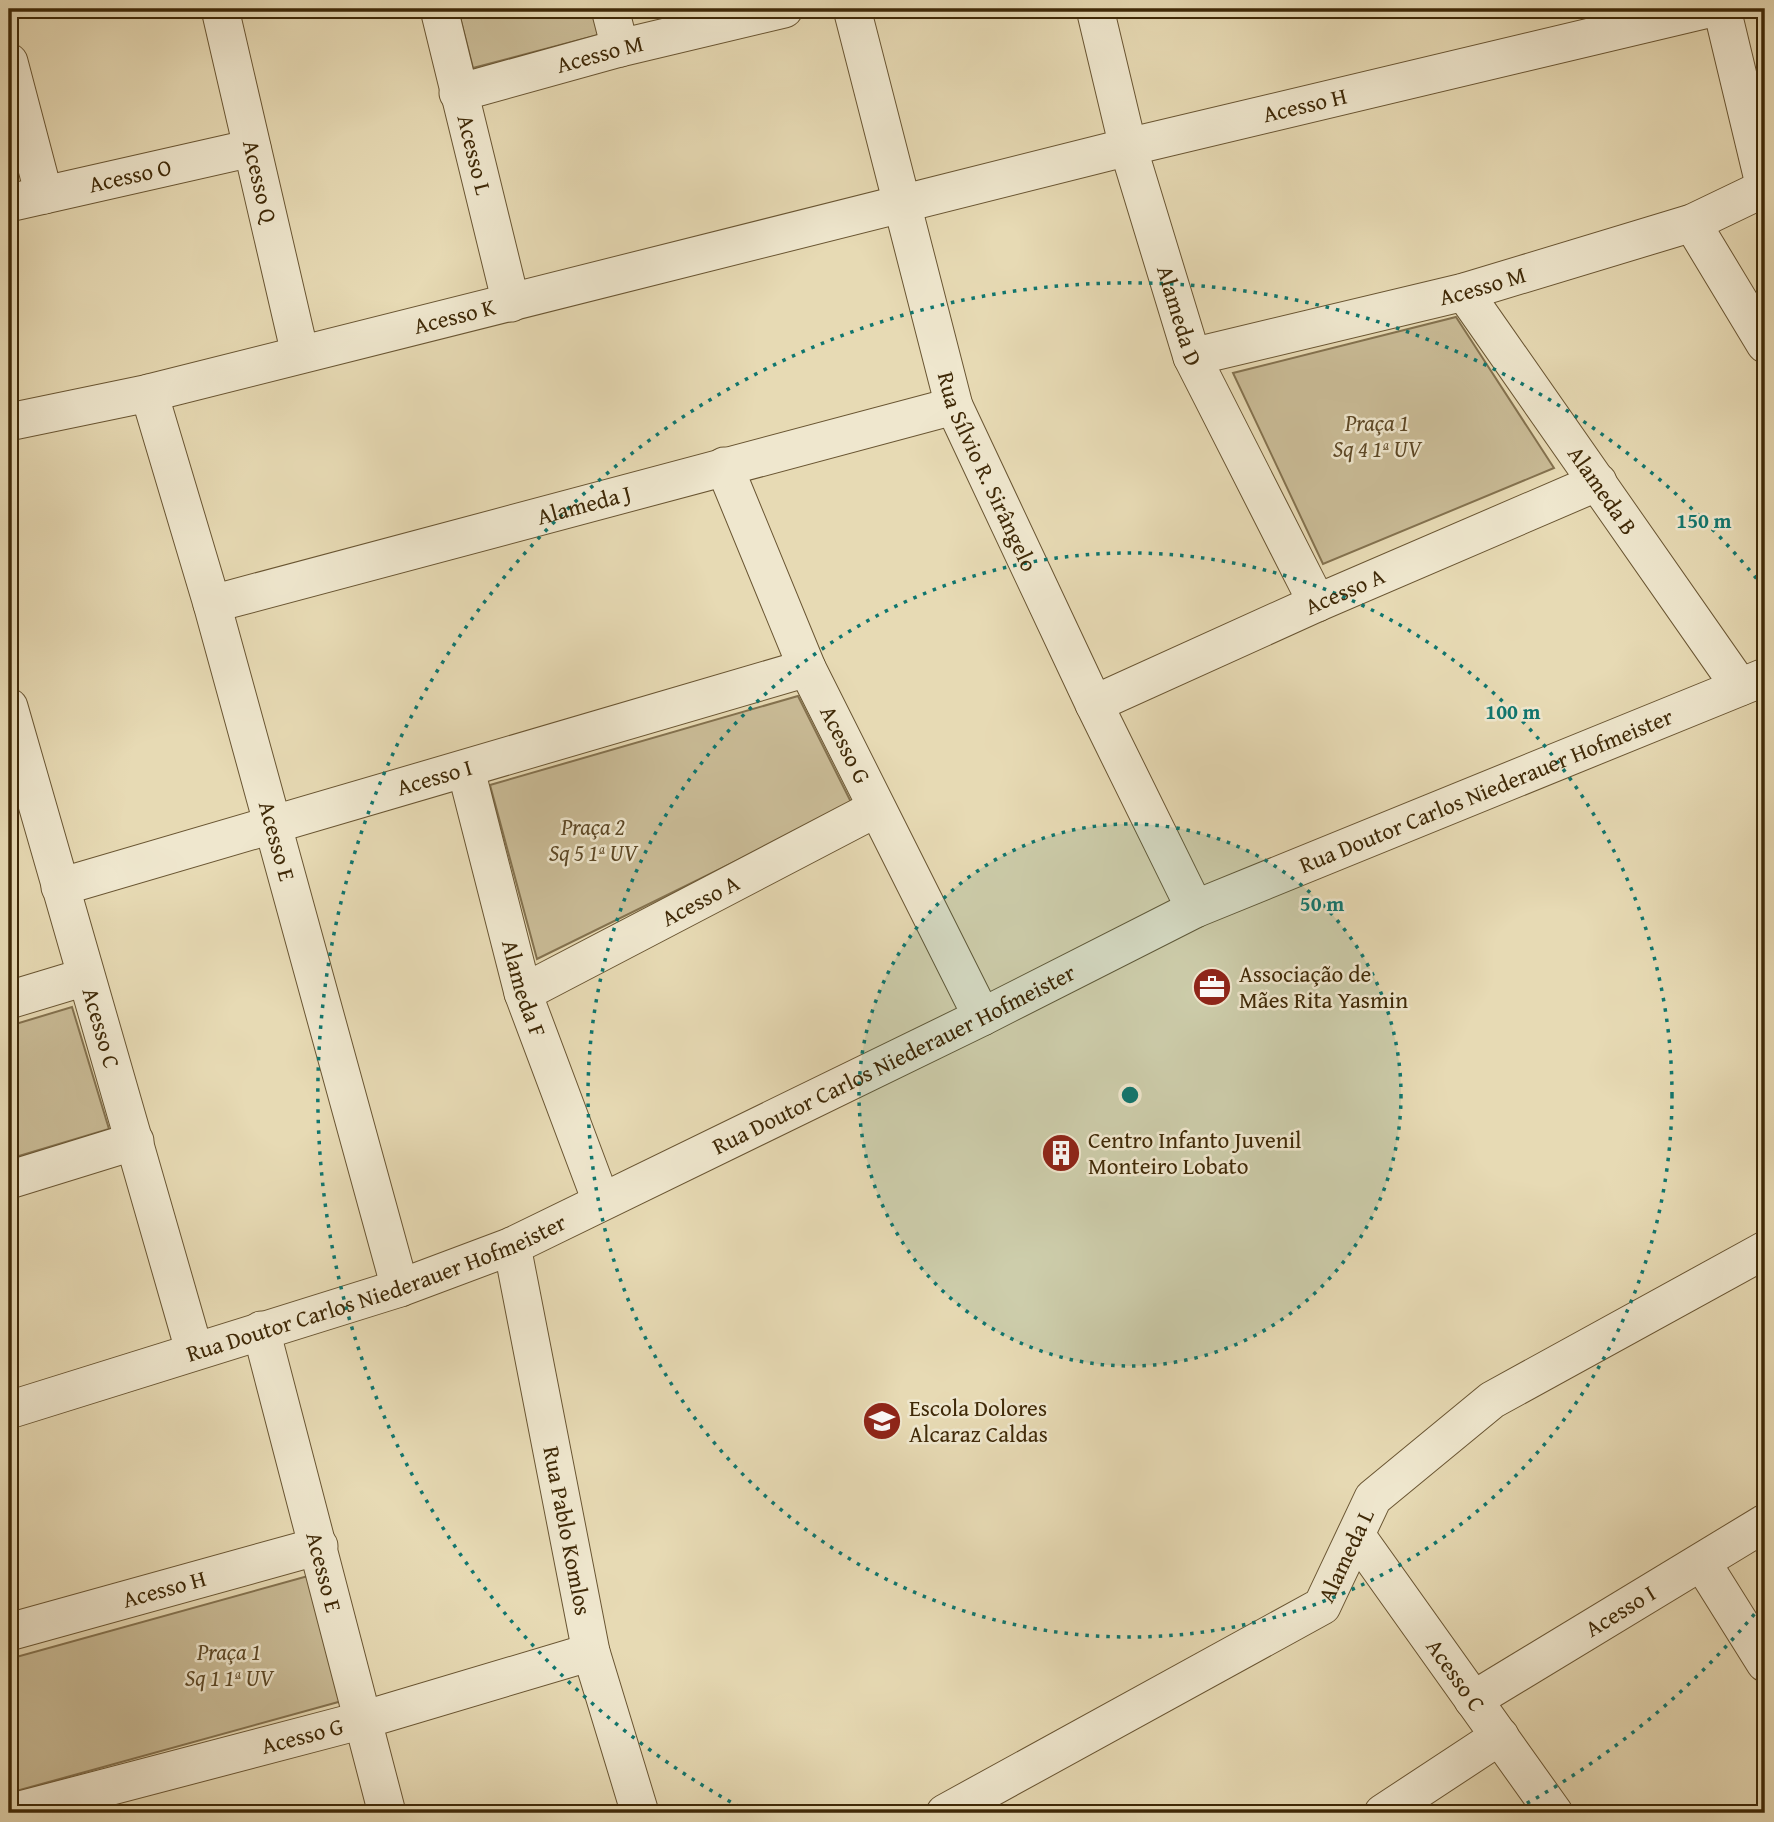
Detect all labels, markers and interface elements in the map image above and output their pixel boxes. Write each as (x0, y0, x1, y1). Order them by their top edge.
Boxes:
street label: Acesso M (552, 26, 646, 81)
street label: Acesso H (1259, 79, 1350, 130)
street label: Acesso L (449, 111, 501, 198)
street label: Acesso Q (235, 137, 286, 227)
street label: Acesso O (85, 150, 174, 201)
street label: Acesso M (1436, 257, 1530, 313)
street label: Alameda D (1149, 261, 1211, 371)
street label: Acesso K (410, 289, 499, 342)
street label: Rua Sílvio R. Sirângelo (930, 368, 1046, 577)
park label: Praça 1 Sq 4 1ª UV (1333, 406, 1422, 465)
street label: Alameda B (1560, 439, 1646, 541)
street label: Alameda J (533, 476, 635, 533)
text: 150 m (1676, 505, 1732, 536)
street label: Acesso A (1299, 559, 1390, 622)
text: 100 m (1485, 696, 1541, 727)
street label: Rua Doutor Carlos Niederauer Hofmeister (1294, 699, 1678, 881)
street label: Acesso G (812, 700, 880, 789)
street label: Acesso I (392, 750, 476, 803)
street label: Acesso E (251, 797, 304, 885)
park label: Praça 2 Sq 5 1ª UV (549, 810, 638, 869)
street label: Acesso A (655, 866, 745, 934)
text: 50 m (1300, 888, 1344, 919)
street label: Alameda F (494, 936, 555, 1042)
street label: Rua Doutor Carlos Niederauer Hofmeister (706, 955, 1081, 1162)
place label: Associação de Mães Rita Yasmin (1239, 957, 1408, 1016)
office icon: Associação de Mães Rita Yasmin (1191, 966, 1233, 1008)
street label: Acesso C (75, 984, 129, 1072)
centre of rings (1118, 1083, 1142, 1107)
place label: Centro Infanto Juvenil Monteiro Lobato (1088, 1123, 1302, 1182)
building icon: Centro Infanto Juvenil Monteiro Lobato (1040, 1132, 1082, 1174)
street label: Rua Doutor Carlos Niederauer Hofmeister (182, 1205, 572, 1370)
place label: Escola Dolores Alcaraz Caldas (909, 1391, 1048, 1450)
school or university icon: Escola Dolores Alcaraz Caldas (861, 1400, 903, 1442)
street label: Rua Pablo Komlos (535, 1443, 600, 1618)
street label: Alameda L (1309, 1503, 1382, 1608)
street label: Acesso E (298, 1528, 351, 1615)
street label: Acesso H (118, 1561, 210, 1616)
street label: Acesso I (1578, 1576, 1661, 1645)
street label: Acesso C (1419, 1632, 1494, 1718)
park label: Praça 1 Sq 1 1ª UV (185, 1635, 274, 1694)
street label: Acesso G (257, 1709, 347, 1762)

